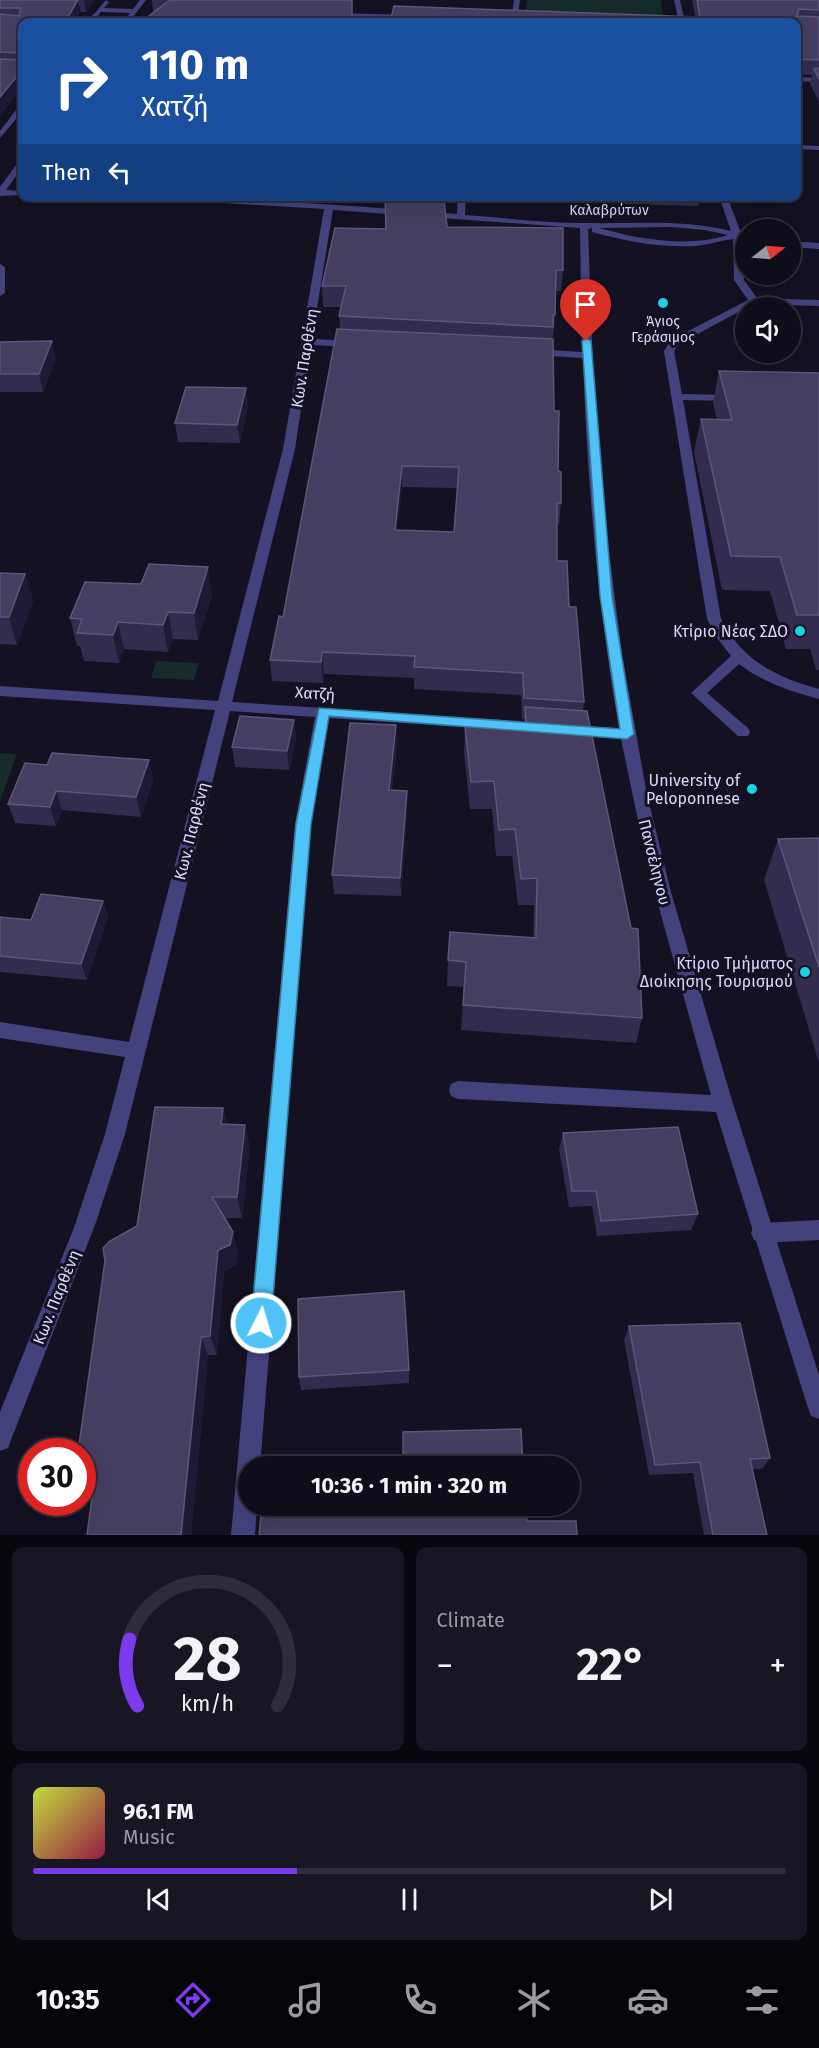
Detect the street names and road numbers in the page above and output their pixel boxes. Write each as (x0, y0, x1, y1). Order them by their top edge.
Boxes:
street label: Καλαβρύτων (569, 202, 649, 219)
street label: Κων. Παρθένη (287, 307, 322, 409)
street label: Χατζή (294, 683, 336, 704)
street label: Κων. Παρθένη (170, 780, 213, 882)
street label: Πανσέληνου (635, 817, 674, 907)
street label: Κων. Παρθένη (29, 1247, 84, 1347)

